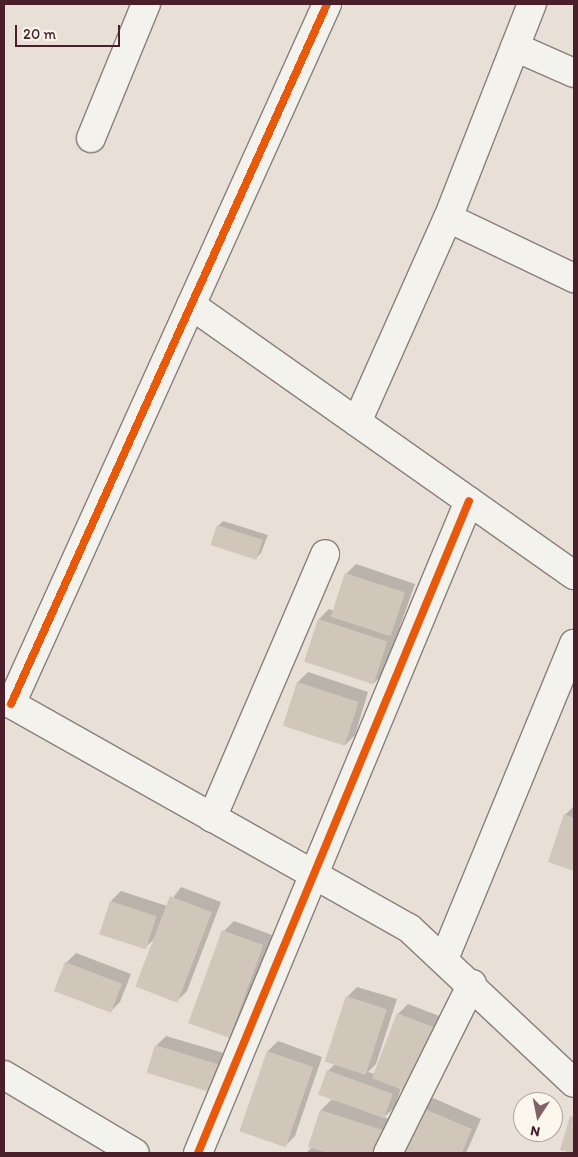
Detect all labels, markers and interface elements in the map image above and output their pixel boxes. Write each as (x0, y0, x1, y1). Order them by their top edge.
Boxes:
scale bar (18, 15, 122, 47)
text: 20 m (23, 25, 56, 43)
north arrow (513, 1092, 563, 1142)
text: N (529, 1122, 542, 1140)

